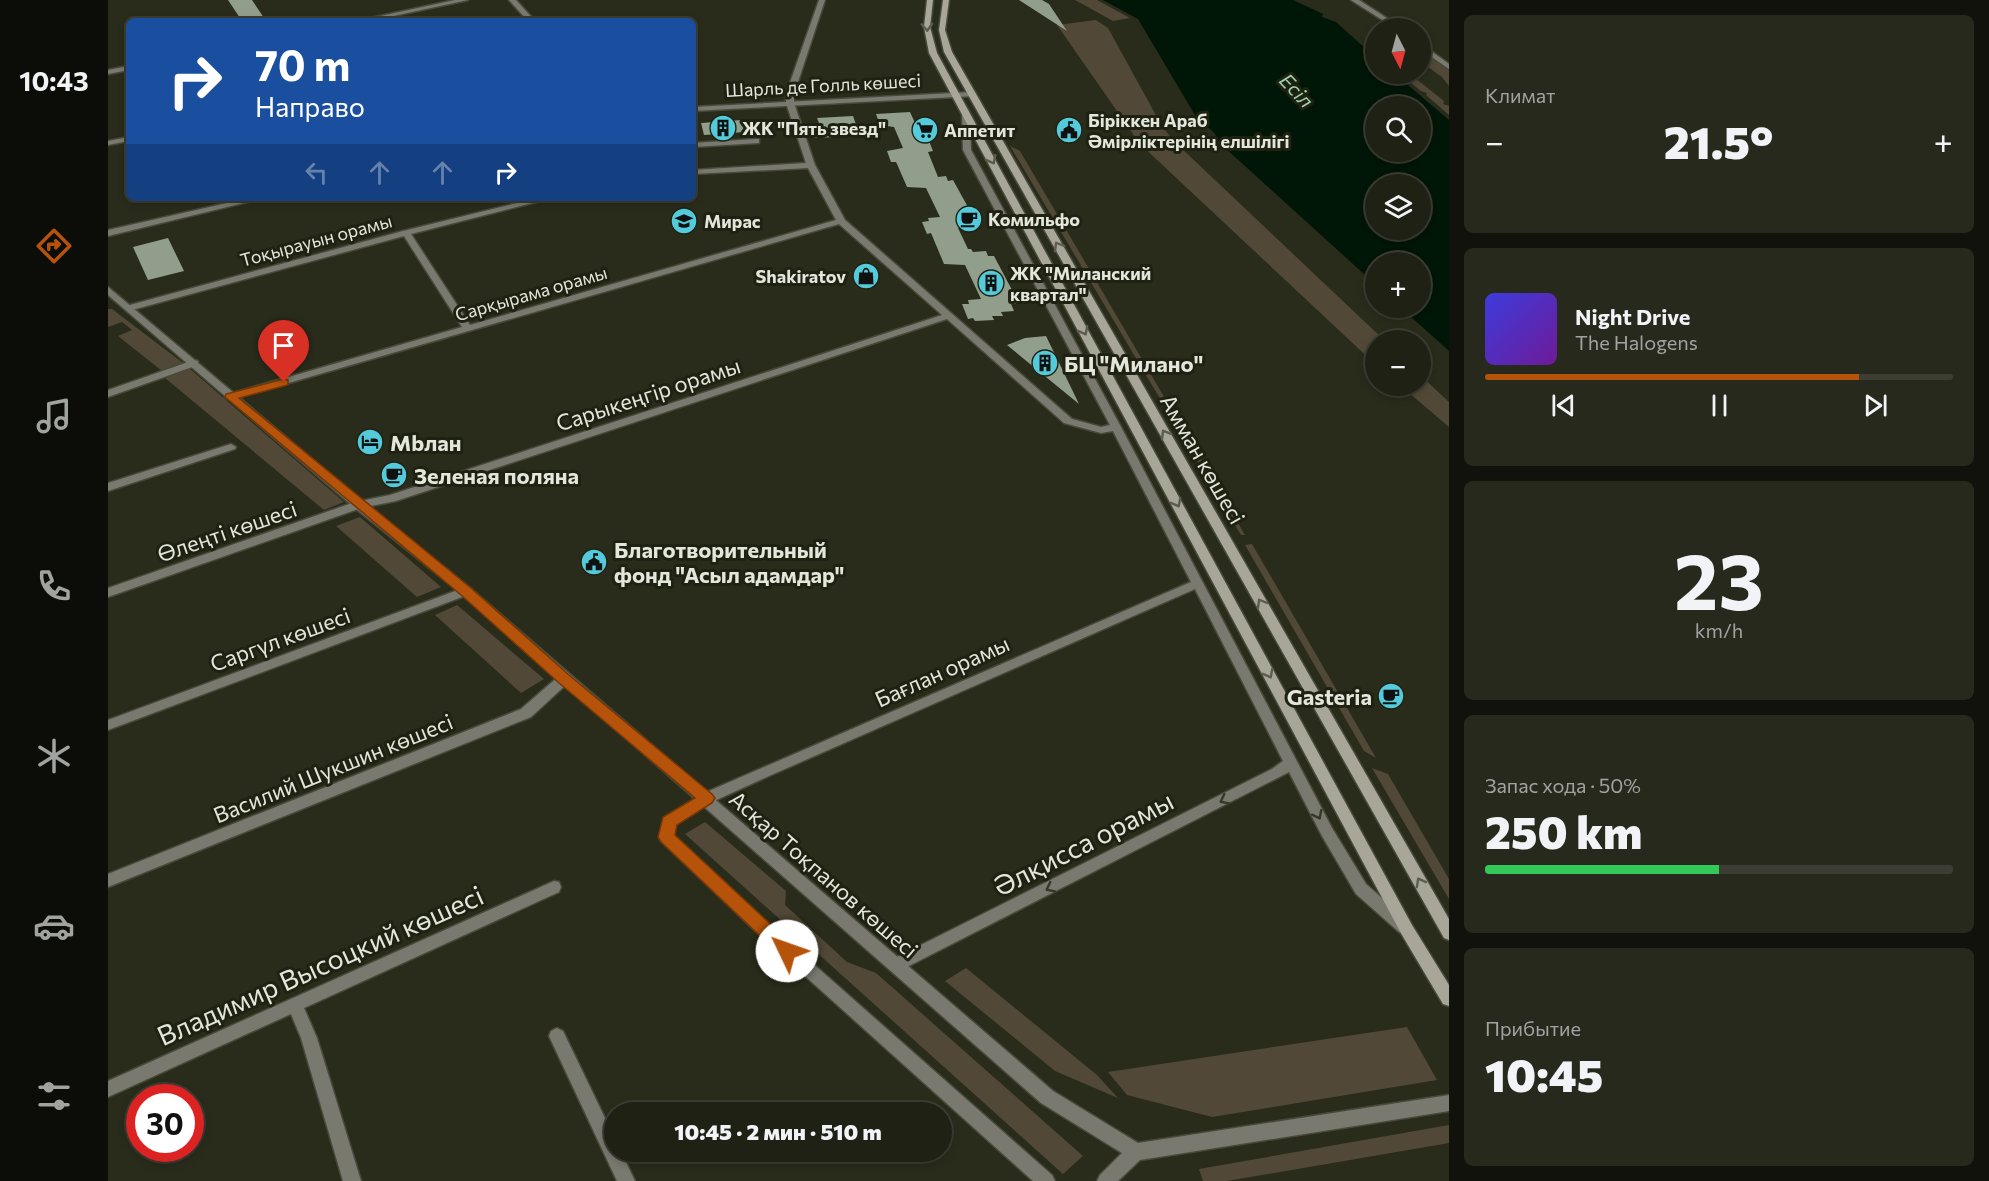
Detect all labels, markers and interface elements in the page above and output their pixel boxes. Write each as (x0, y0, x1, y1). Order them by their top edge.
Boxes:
north arrow (1365, 18, 1431, 84)
map controls (1365, 18, 1431, 396)
one-way arrow (920, 22, 933, 31)
text: 70 m (255, 38, 350, 90)
icon: right (156, 42, 234, 120)
text: 10:43 (19, 64, 89, 97)
water label: Есіл (1275, 68, 1319, 112)
street label: Шарль де Голль көшесі (725, 69, 921, 101)
text: Климат (1485, 83, 1555, 107)
text: Направо (255, 90, 365, 123)
button: search (1365, 96, 1431, 162)
place label: Біріккен Араб Әмірліктерінің елшілігі (1088, 109, 1290, 152)
building icon: ЖК "Пять звезд" (708, 113, 738, 143)
text: 21.5° (1664, 113, 1774, 168)
supermarket icon: Аппетит (910, 115, 940, 145)
public building icon: Біріккен Араб Әмірліктерінің елшілігі (1054, 115, 1084, 145)
place label: ЖК "Пять звезд" (742, 117, 886, 139)
place label: Аппетит (944, 119, 1015, 141)
text: − (1485, 120, 1504, 161)
text: + (1934, 120, 1953, 161)
one-way arrow (985, 153, 996, 164)
icon: left (300, 156, 333, 189)
icon: ahead (363, 156, 396, 189)
icon: ahead (426, 156, 459, 189)
icon: right (489, 156, 522, 189)
button: layers (1365, 174, 1431, 240)
cafe icon: Комильфо (954, 204, 984, 234)
school or university icon: Мирас (669, 206, 699, 236)
place label: Комильфо (988, 208, 1080, 230)
street label: Тоқырауын орамы (238, 209, 394, 271)
place label: Мирас (704, 210, 761, 232)
icon: directions (33, 225, 75, 267)
one-way arrow (1054, 242, 1065, 252)
button: + (1365, 252, 1431, 318)
street label: Сарқырама орамы (452, 261, 610, 325)
shop icon: Shakiratov (851, 261, 881, 291)
place label: ЖК "Миланский квартал" (1010, 262, 1151, 305)
place label: Shakiratov (756, 265, 846, 287)
building icon: ЖК "Миланский квартал" (976, 268, 1006, 298)
text: Night Drive (1575, 303, 1690, 330)
pin (258, 320, 309, 382)
one-way arrow (1077, 325, 1088, 335)
icon: arrive (267, 329, 300, 362)
button: − (1365, 330, 1431, 396)
text: The Halogens (1575, 330, 1698, 354)
building icon: БЦ "Милано" (1030, 348, 1060, 378)
place label: БЦ "Милано" (1064, 350, 1203, 377)
street label: Сарыкеңгір орамы (552, 351, 744, 437)
street label: Амман көшесі (1155, 389, 1251, 529)
icon: previous (1547, 389, 1580, 422)
icon: pause (1703, 389, 1736, 422)
icon: next (1859, 389, 1892, 422)
icon: music (33, 395, 75, 437)
hotel icon: Мbлан (355, 427, 385, 457)
place label: Мbлан (390, 429, 462, 456)
one-way arrow (1161, 430, 1172, 440)
cafe icon: Зеленая поляна (379, 460, 409, 490)
place label: Зеленая поляна (414, 462, 579, 489)
street label: Өлеңті көшесі (154, 495, 300, 567)
one-way arrow (1170, 497, 1181, 507)
text: 23 (1674, 531, 1764, 626)
place label: Благотворительный фонд "Асыл адамдар" (614, 536, 844, 588)
public building icon: Благотворительный фонд "Асыл адамдар" (579, 547, 609, 577)
icon: phone (33, 565, 75, 607)
one-way arrow (1257, 599, 1269, 609)
street label: Саргүл көшесі (206, 601, 354, 677)
text: km/h (1695, 618, 1743, 642)
street label: Бағлан орамы (871, 629, 1013, 713)
one-way arrow (1262, 668, 1273, 679)
cafe icon: Gasteria (1376, 681, 1406, 711)
place label: Gasteria (1287, 683, 1372, 710)
street label: Василий Шукшин көшесі (209, 708, 457, 828)
icon: climate (33, 735, 75, 777)
text: Запас хода · 50% (1485, 773, 1641, 797)
street label: Әлқисса орамы (987, 783, 1179, 903)
street label: Асқар Тоқпанов көшесі (724, 785, 924, 963)
one-way arrow (1220, 792, 1231, 804)
text: 250 km (1485, 803, 1642, 858)
one-way arrow (1311, 808, 1322, 819)
street label: Владимир Высоцкий көшесі (152, 878, 488, 1052)
one-way arrow (1416, 878, 1428, 888)
one-way arrow (1046, 880, 1057, 892)
icon: car (33, 905, 75, 947)
position arrow (755, 919, 819, 983)
text: Прибытие (1485, 1016, 1581, 1040)
text: 10:45 (1485, 1046, 1603, 1101)
icon: filters (33, 1075, 75, 1117)
speed limit sign: 30 (126, 1084, 204, 1162)
text: 10:45 · 2 мин · 510 m (674, 1118, 882, 1145)

